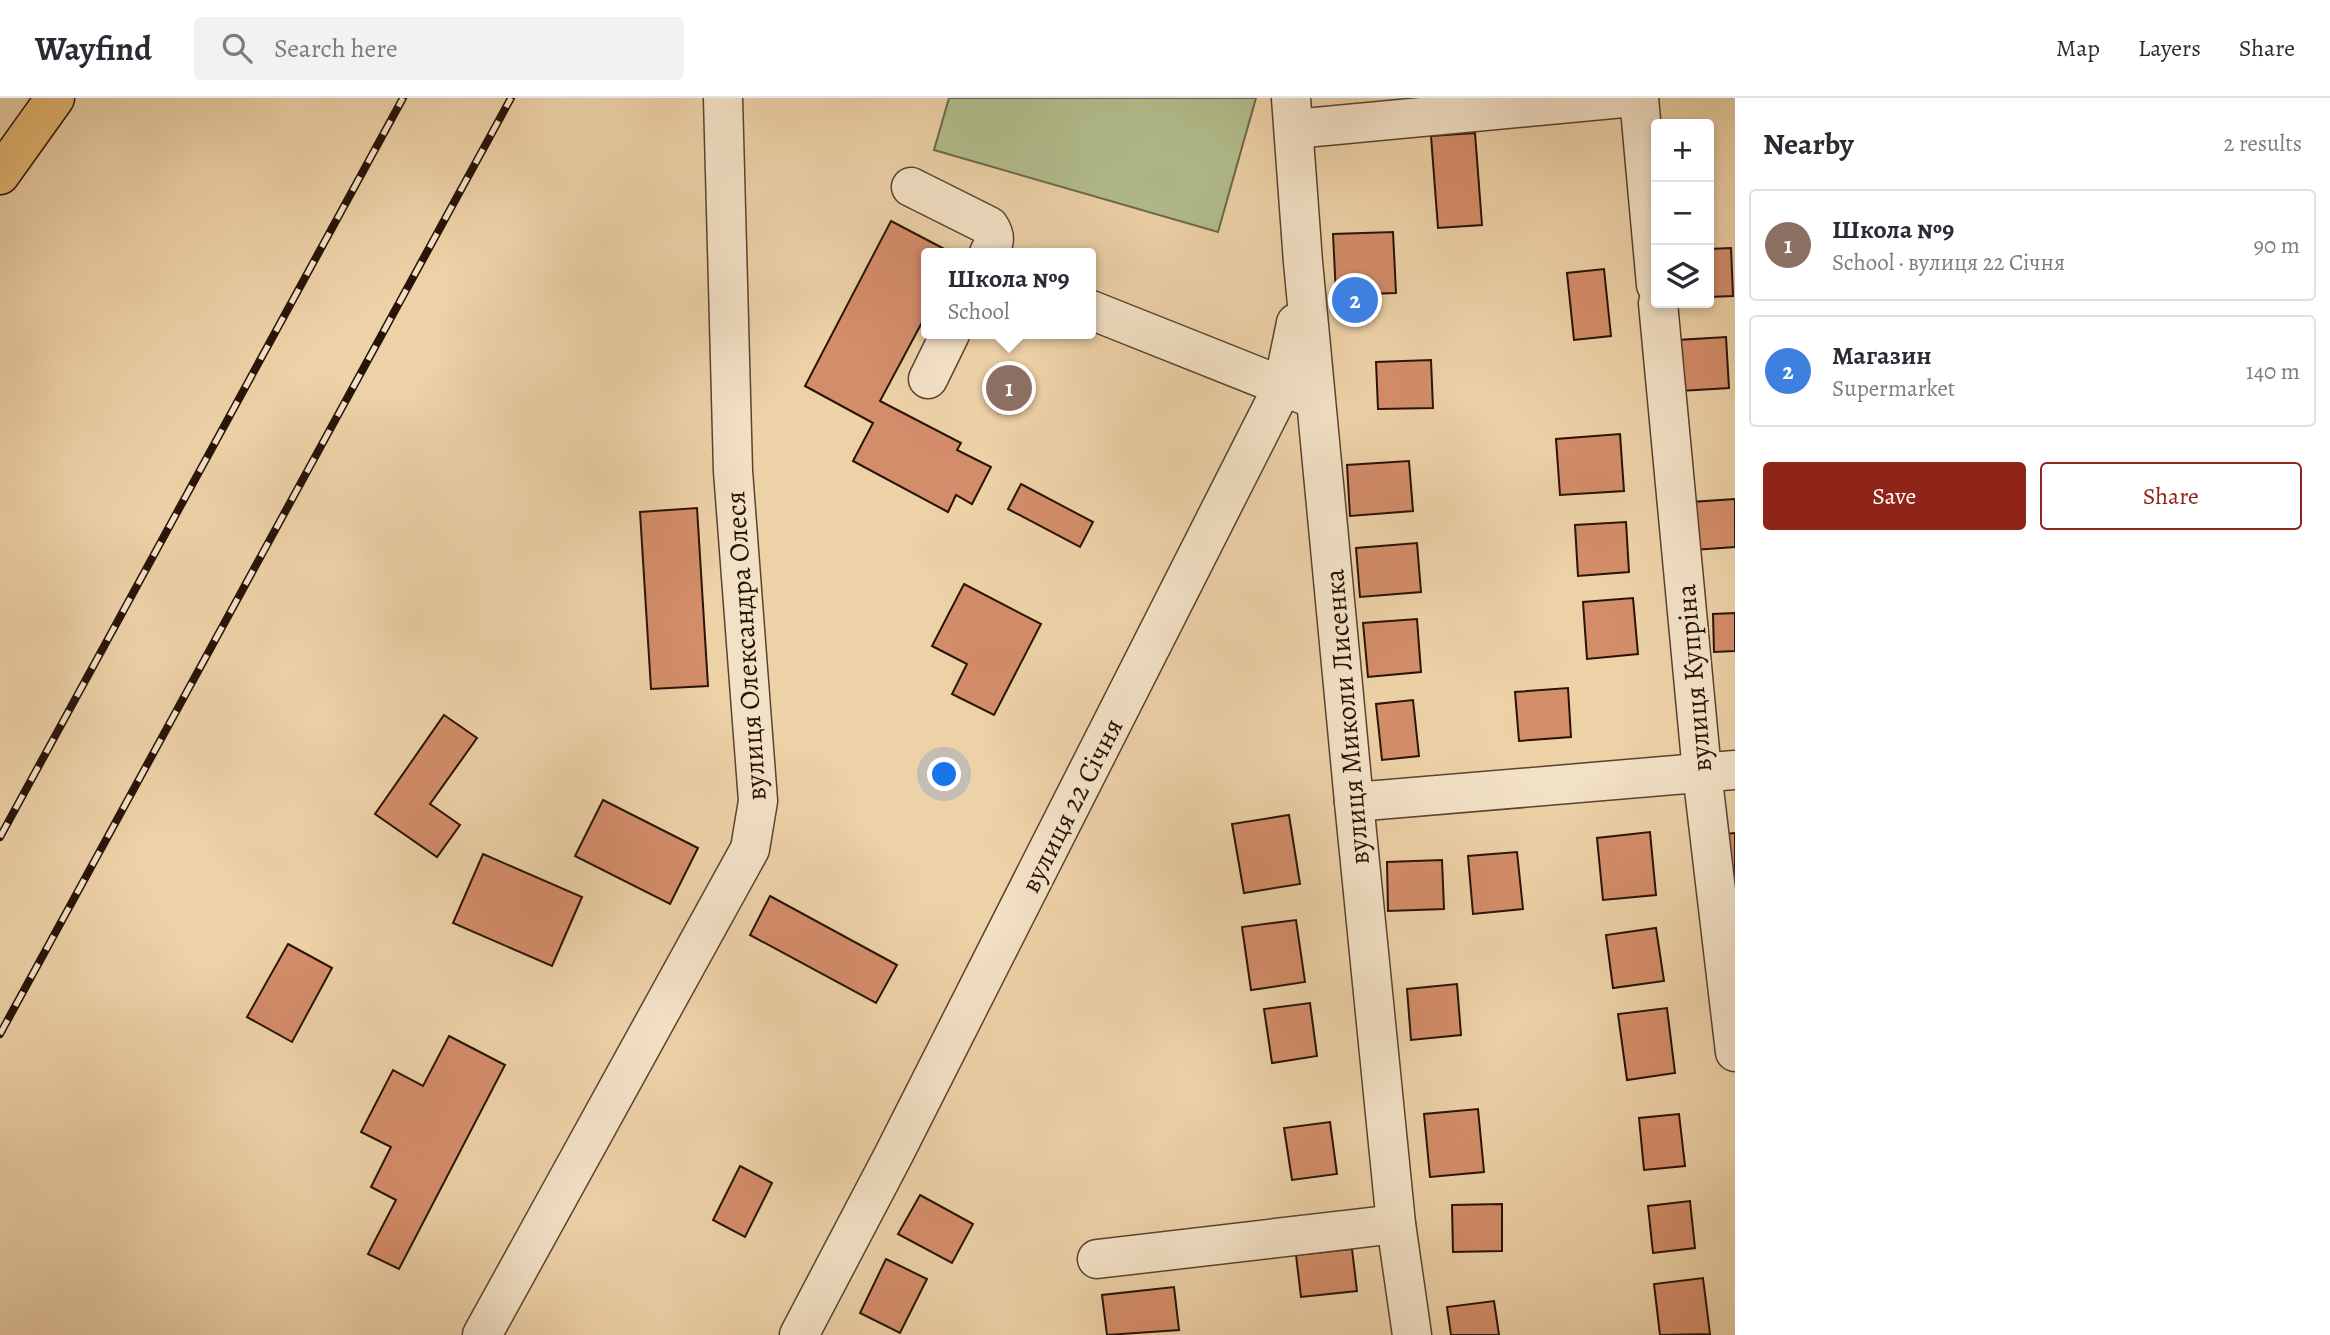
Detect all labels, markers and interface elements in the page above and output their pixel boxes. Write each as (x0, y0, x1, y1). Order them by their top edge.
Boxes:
search box (194, 17, 684, 80)
text: Wayfind (35, 26, 152, 71)
icon: search (218, 29, 256, 67)
text: Search here (274, 31, 398, 66)
text: Map (2056, 32, 2100, 64)
text: Layers (2138, 32, 2201, 64)
text: Share (2239, 32, 2295, 64)
map controls (1651, 119, 1714, 308)
button: + (1651, 119, 1714, 182)
text: Nearby (1763, 124, 1854, 164)
text: 2 results (2224, 128, 2302, 159)
button: − (1651, 182, 1714, 245)
text: Школа №9 (1832, 212, 1954, 247)
text: 1 (1784, 230, 1792, 261)
text: 90 m (2254, 230, 2300, 261)
button: layers (1651, 245, 1714, 308)
text: School · вулиця 22 Січня (1832, 247, 2065, 278)
popup (921, 248, 1096, 339)
text: Школа №9 (947, 261, 1070, 296)
pin: 2 (1332, 274, 1378, 326)
text: School (947, 296, 1010, 327)
text: Магазин (1832, 338, 1932, 373)
text: 2 (1782, 356, 1794, 387)
text: 140 m (2246, 356, 2300, 387)
pin: 1 (986, 362, 1032, 414)
text: Supermarket (1832, 373, 1955, 404)
button: Save (1763, 462, 2026, 530)
button: Share (2040, 462, 2302, 530)
street label: вулиця Олександра Олеся (716, 490, 776, 802)
street label: вулиця Миколи Лисенка (1315, 567, 1379, 866)
street label: вулиця Купріна (1667, 582, 1721, 773)
street label: вулиця 22 Січня (1012, 712, 1132, 899)
your location (927, 757, 961, 791)

